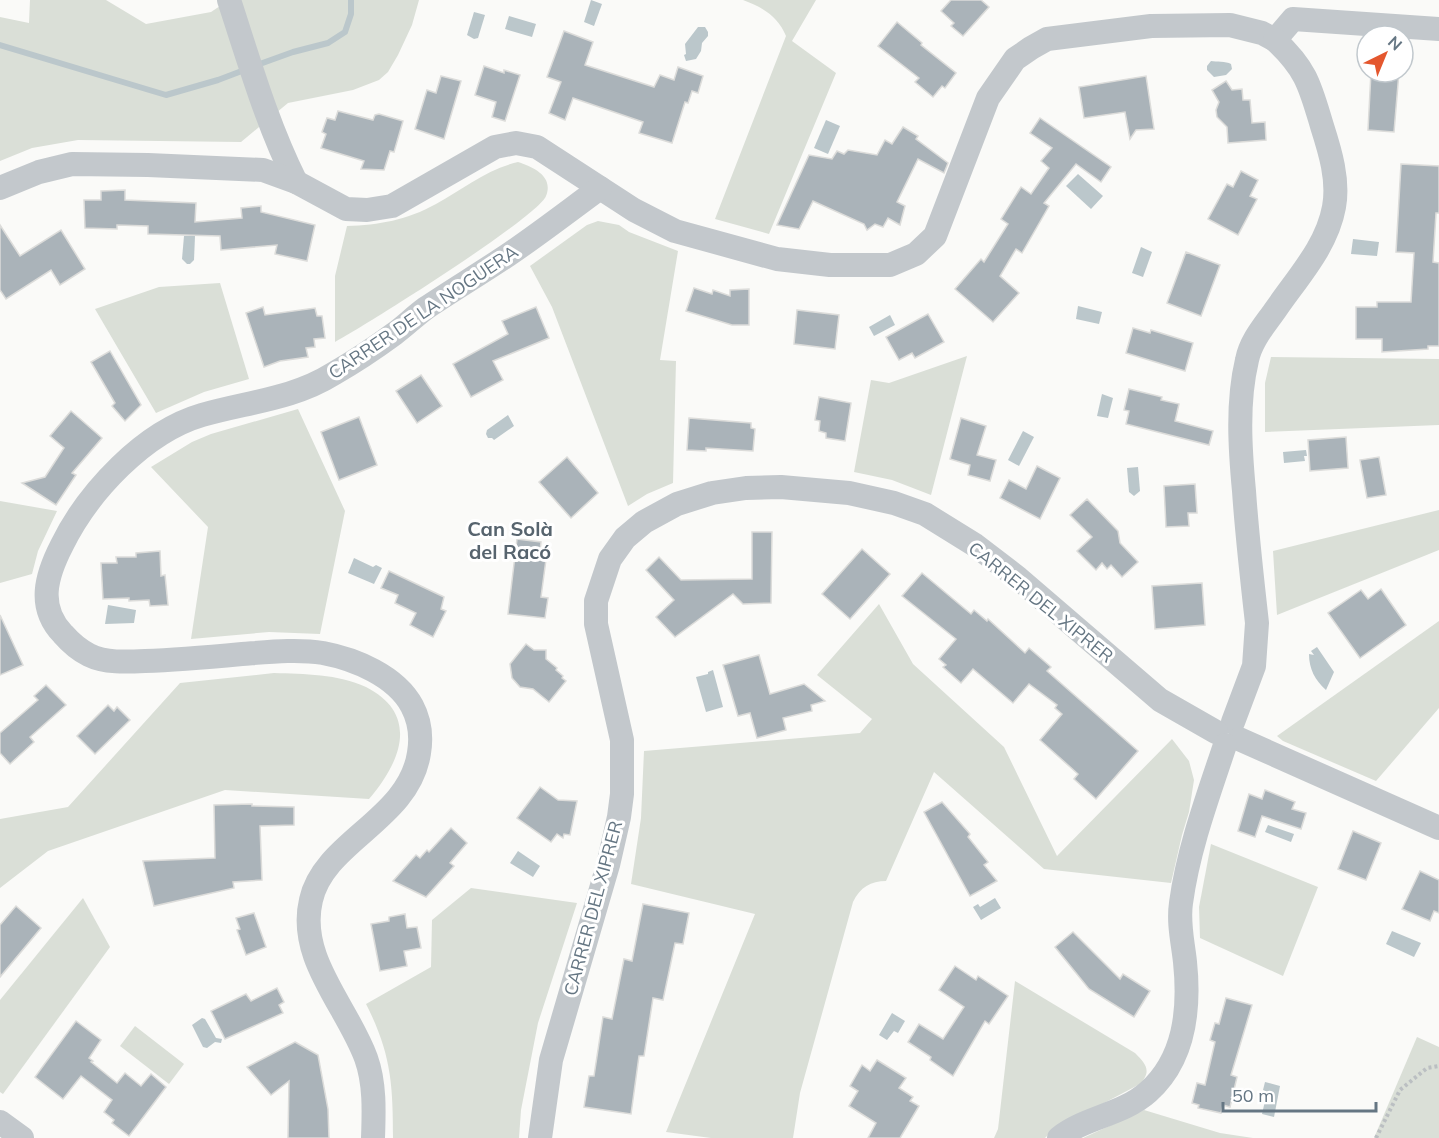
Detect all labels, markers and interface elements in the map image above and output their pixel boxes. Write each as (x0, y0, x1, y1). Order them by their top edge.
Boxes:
north arrow (1355, 24, 1415, 84)
text: N (1384, 32, 1406, 54)
street label: CARRER DE LA NOGUERA (324, 240, 522, 384)
district label: Can Solà del Racó (467, 516, 553, 564)
street label: CARRER DEL XIPRER (964, 536, 1118, 668)
street label: CARRER DEL XIPRER (559, 818, 627, 998)
scale bar (1223, 1075, 1376, 1113)
text: 50 m (1232, 1084, 1274, 1107)

